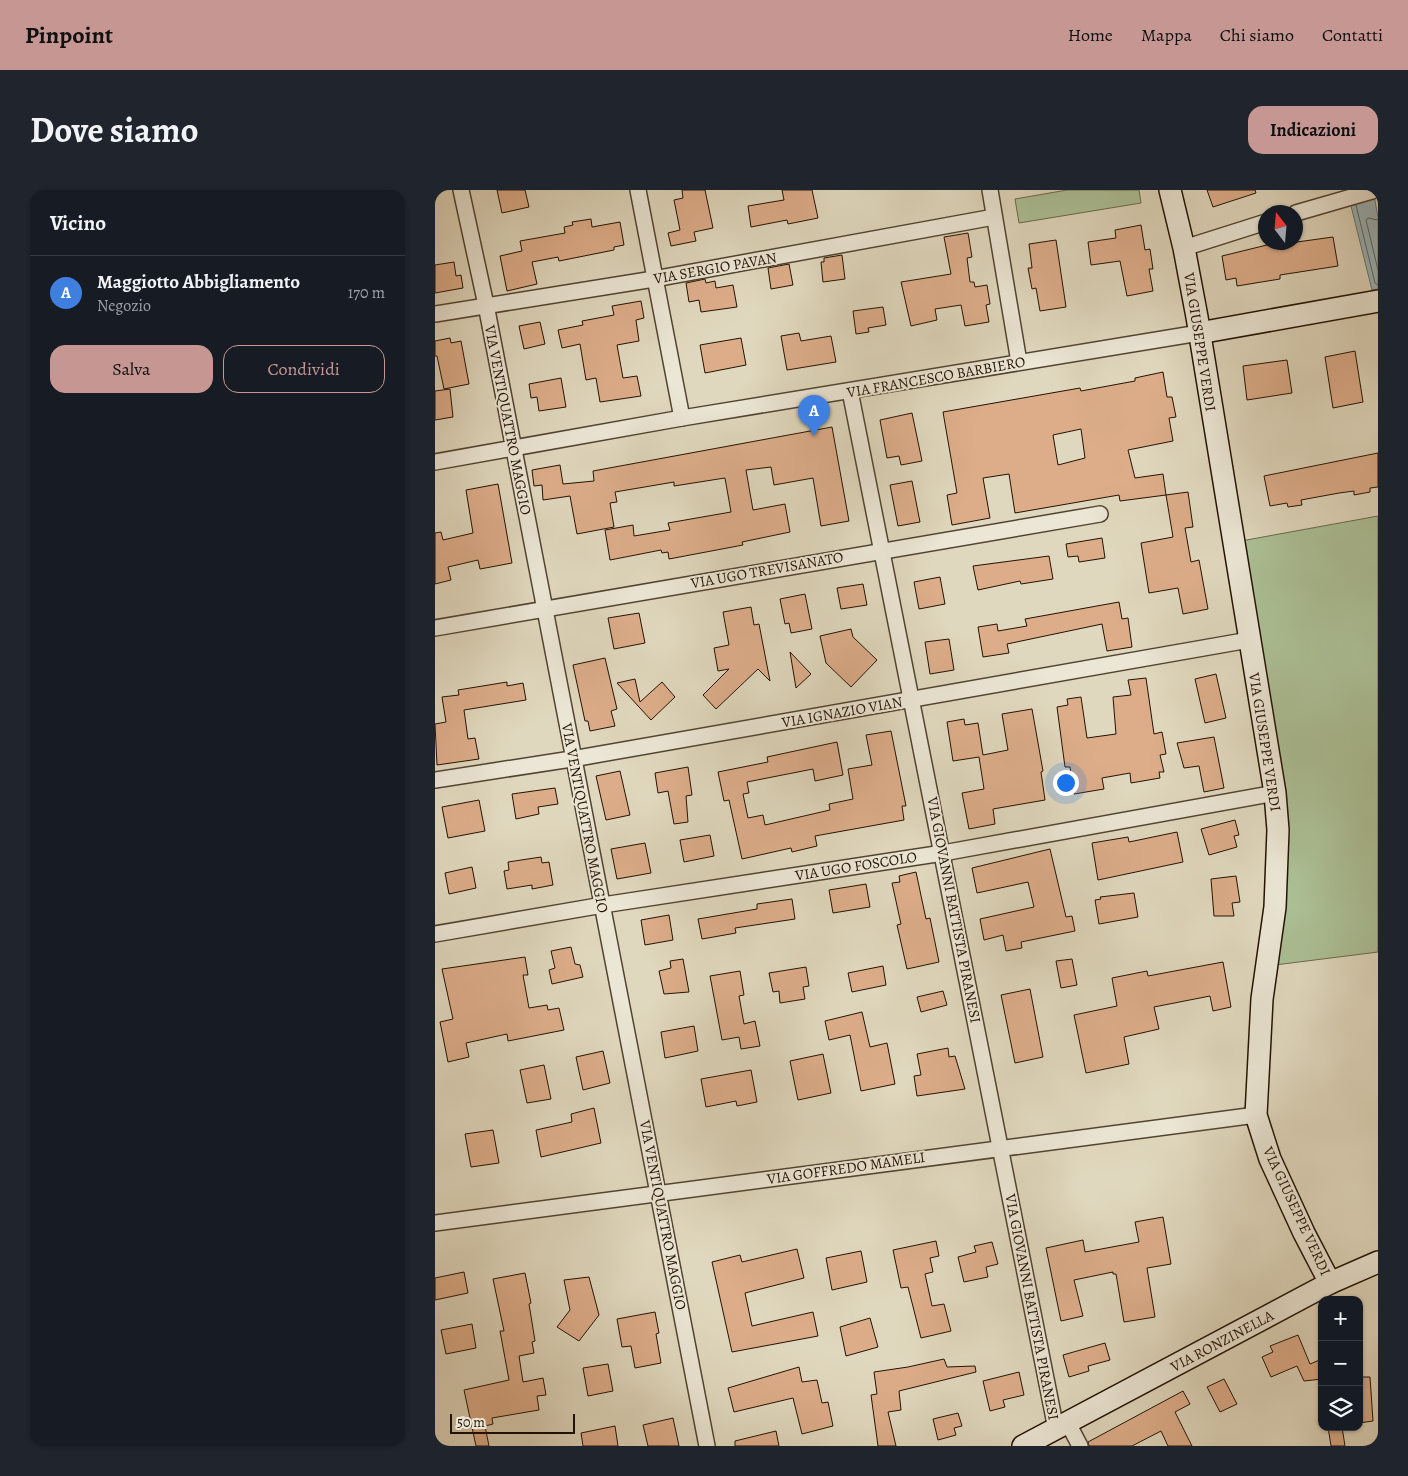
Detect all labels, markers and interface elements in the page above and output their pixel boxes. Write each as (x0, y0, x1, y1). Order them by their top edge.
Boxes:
text: Pinpoint (25, 19, 113, 51)
text: Home (1068, 23, 1113, 47)
text: Mappa (1141, 23, 1192, 47)
text: Chi siamo (1220, 23, 1294, 47)
text: Contatti (1322, 23, 1383, 47)
text: Dove siamo (30, 106, 199, 154)
button: Indicazioni (1248, 106, 1378, 154)
north arrow (1258, 205, 1303, 250)
text: Vicino (50, 209, 106, 237)
street label: VIA SERGIO PAVAN (651, 247, 778, 289)
text: Maggiotto Abbigliamento (97, 269, 300, 295)
street label: VIA GIUSEPPE VERDI (1179, 270, 1221, 413)
text: A (61, 282, 71, 304)
text: 170 m (348, 282, 385, 304)
text: Negozio (97, 295, 151, 317)
street label: VIA VENTIQUATTRO MAGGIO (480, 322, 536, 517)
button: Salva (50, 345, 213, 393)
button: Condividi (223, 345, 385, 393)
street label: VIA FRANCESCO BARBIERO (844, 351, 1027, 403)
pin: A (798, 395, 830, 436)
street label: VIA UGO TREVISANATO (688, 547, 845, 593)
street label: VIA GIUSEPPE VERDI (1244, 670, 1286, 813)
street label: VIA IGNAZIO VIAN (779, 692, 904, 733)
street label: VIA VENTIQUATTRO MAGGIO (557, 720, 613, 915)
your location (1053, 770, 1079, 796)
street label: VIA GIOVANNI BATTISTA PIRANESI (922, 794, 986, 1025)
street label: VIA UGO FOSCOLO (793, 846, 918, 886)
street label: VIA VENTIQUATTRO MAGGIO (635, 1117, 691, 1312)
street label: VIA GIUSEPPE VERDI (1258, 1142, 1336, 1279)
street label: VIA GOFFREDO MAMELI (765, 1147, 926, 1189)
street label: VIA GIOVANNI BATTISTA PIRANESI (1000, 1191, 1064, 1422)
map controls (1318, 1296, 1363, 1431)
button: + (1318, 1296, 1363, 1341)
street label: VIA RONZINELLA (1166, 1305, 1277, 1377)
button: − (1318, 1341, 1363, 1386)
button: layers (1318, 1386, 1363, 1431)
scale bar (450, 1411, 575, 1434)
text: 50 m (457, 1413, 485, 1432)

